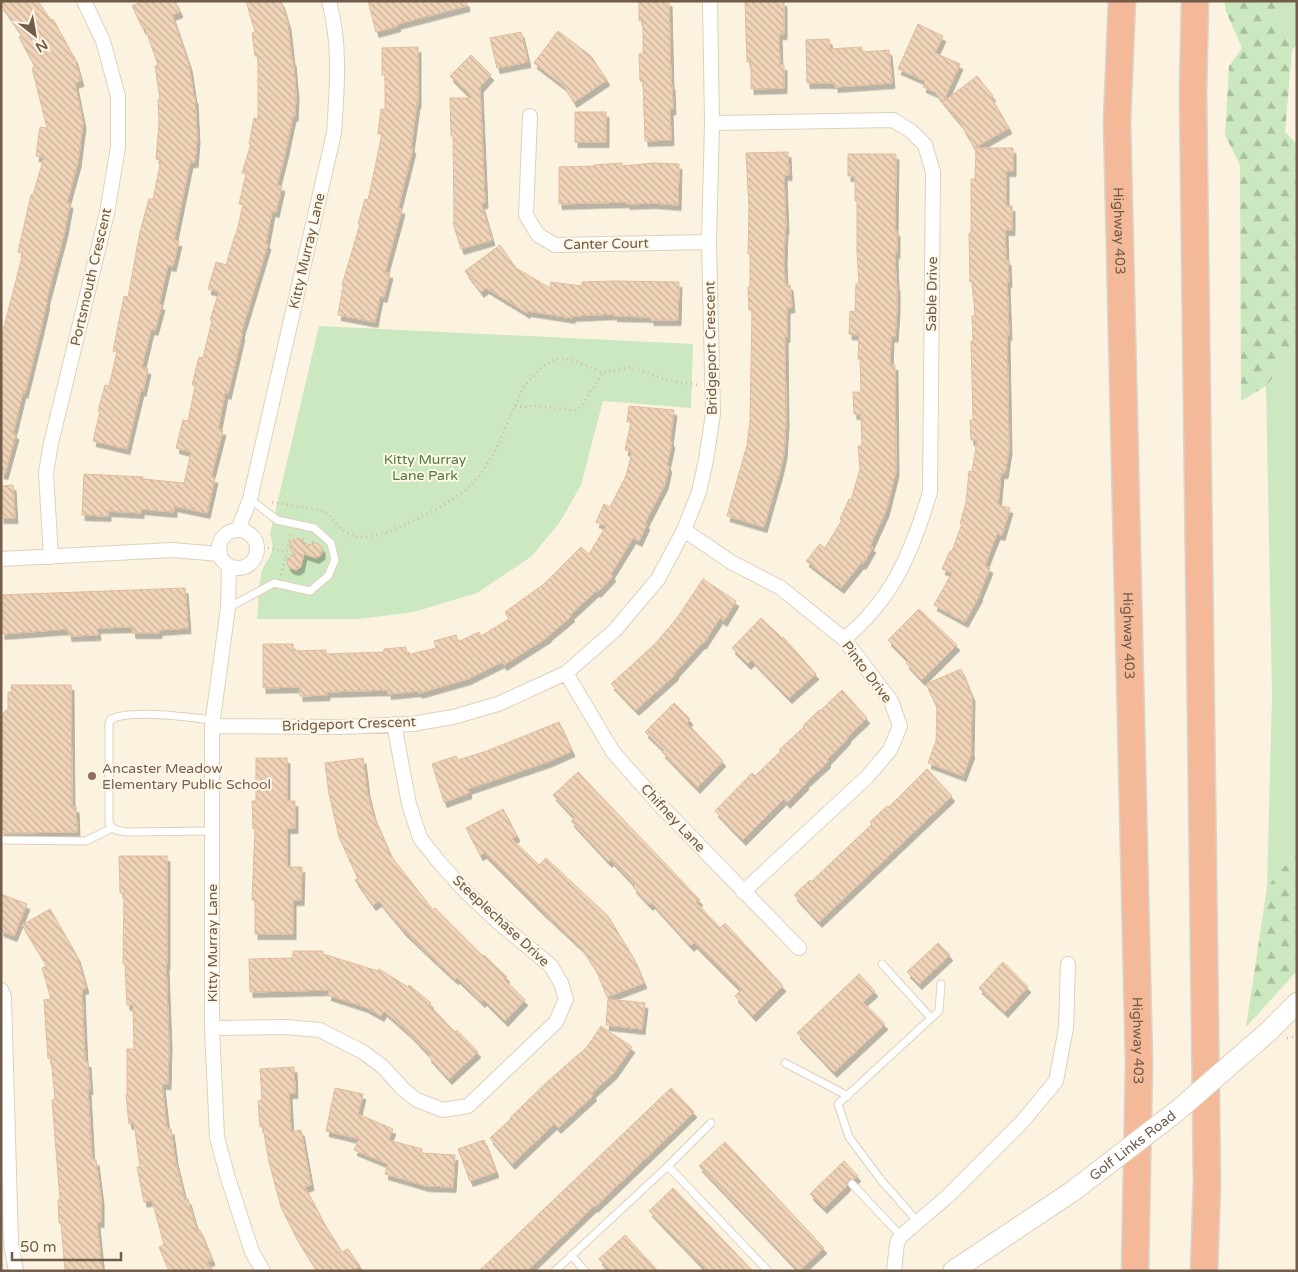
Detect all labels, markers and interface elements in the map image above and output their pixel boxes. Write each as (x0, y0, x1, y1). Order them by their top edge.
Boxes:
north arrow (10, 10, 60, 60)
text: N (32, 36, 51, 56)
street label: Highway 403 (1110, 187, 1129, 275)
street label: Kitty Murray Lane (285, 191, 329, 311)
street label: Portsmouth Crescent (67, 206, 115, 348)
street label: Canter Court (563, 235, 649, 253)
street label: Sable Drive (923, 256, 941, 332)
street label: Bridgeport Crescent (701, 280, 721, 415)
park label: Kitty Murray Lane Park (384, 451, 467, 484)
street label: Highway 403 (1120, 592, 1139, 680)
street label: Pinto Drive (838, 638, 896, 706)
street label: Bridgeport Crescent (282, 713, 417, 735)
place label: Ancaster Meadow Elementary Public School (102, 760, 271, 793)
marker: Ancaster Meadow Elementary Public School (86, 770, 98, 782)
street label: Chifney Lane (637, 780, 709, 856)
street label: Steeplechase Drive (449, 872, 553, 970)
street label: Kitty Murray Lane (204, 884, 221, 1002)
street label: Highway 403 (1129, 997, 1148, 1085)
street label: Golf Links Road (1086, 1107, 1179, 1184)
scale bar (12, 1230, 121, 1262)
text: 50 m (20, 1238, 57, 1256)

